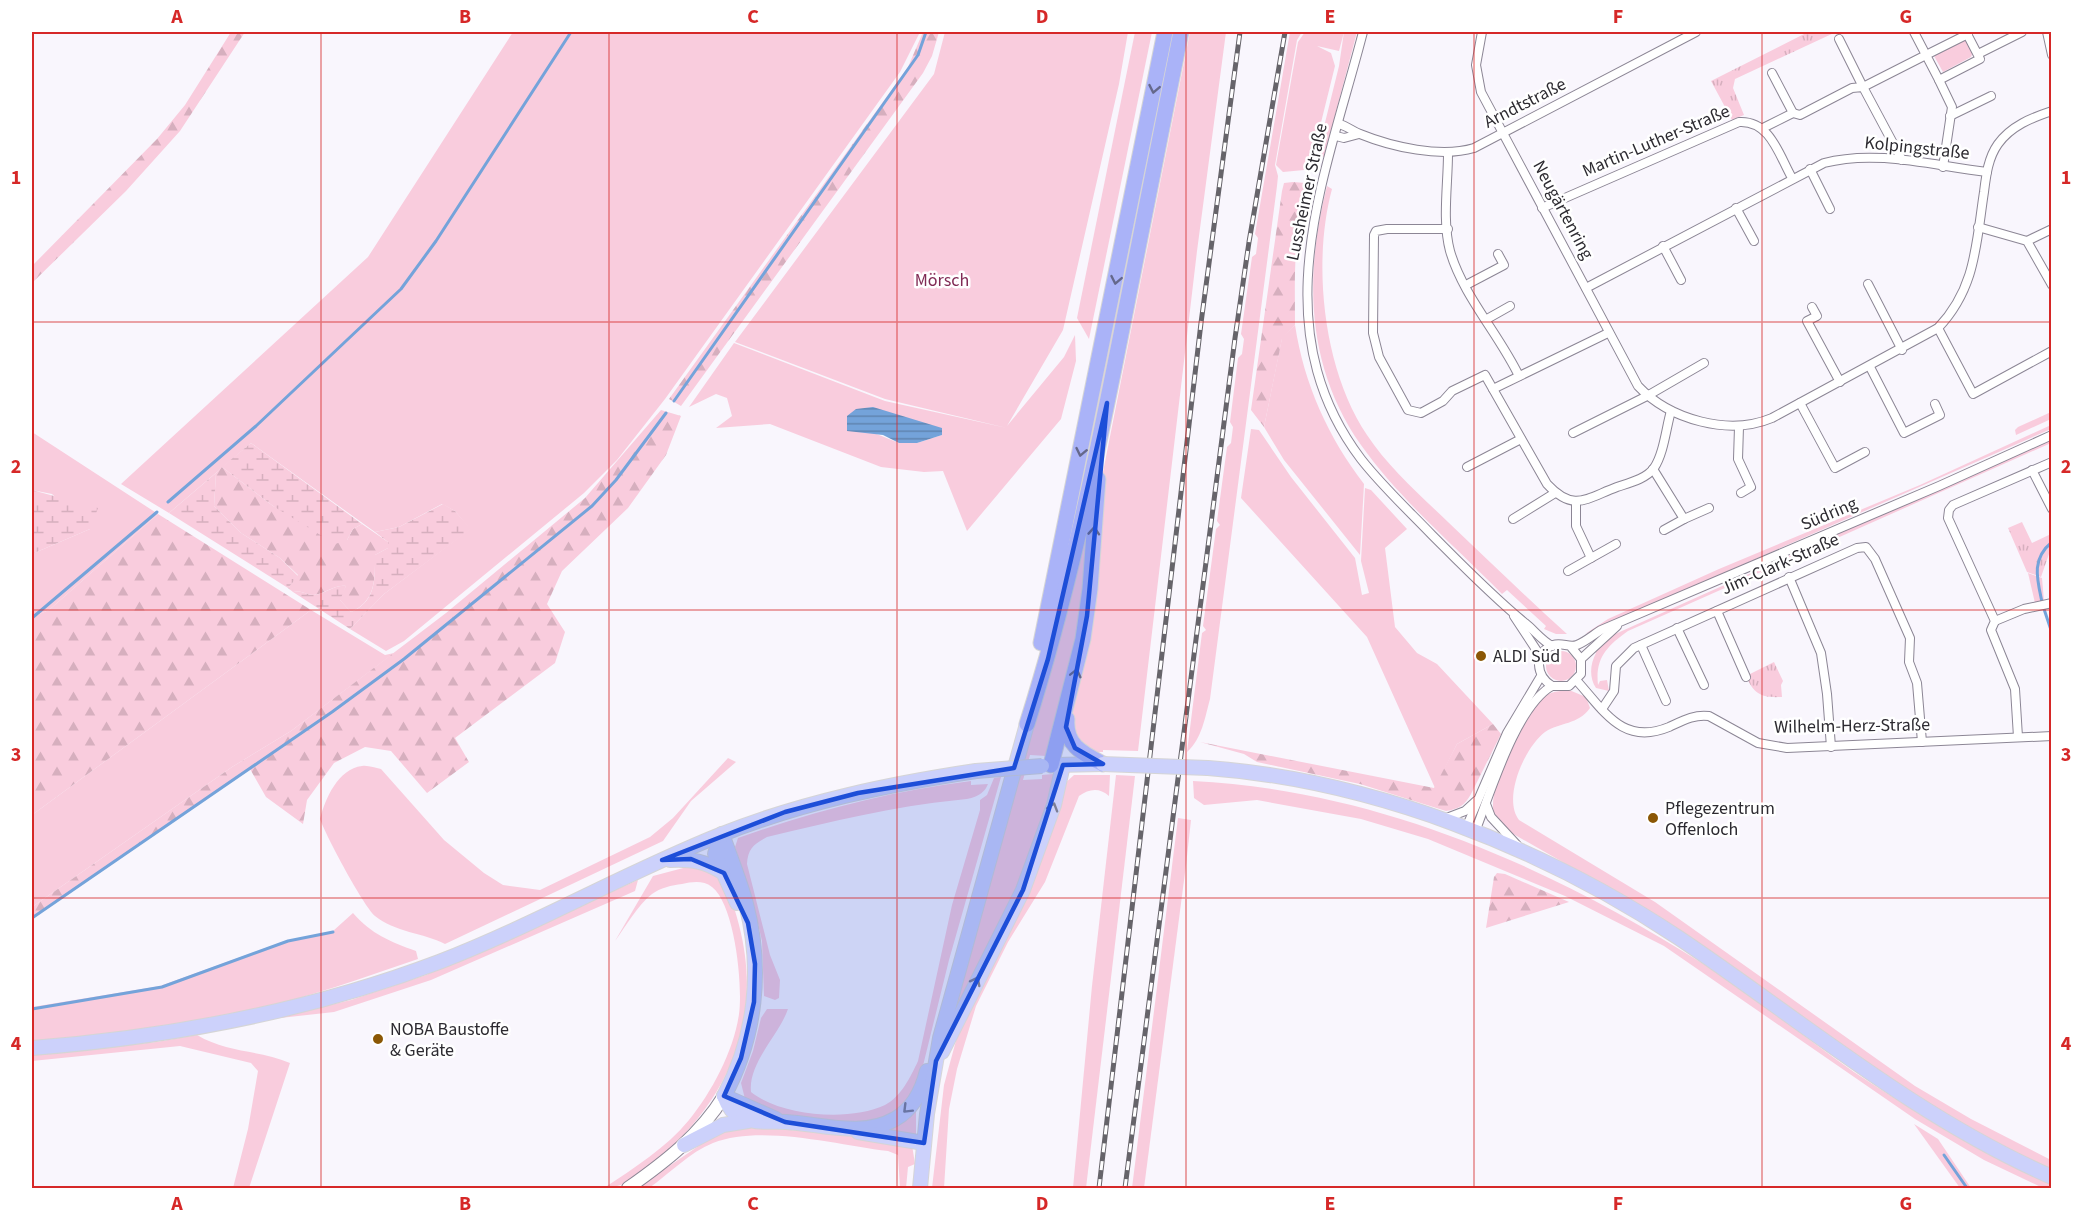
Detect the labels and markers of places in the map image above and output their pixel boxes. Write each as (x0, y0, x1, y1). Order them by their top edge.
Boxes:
place label: ALDI Süd (1493, 644, 1560, 669)
marker: ALDI Süd (1474, 649, 1488, 663)
place label: Pflegezentrum Offenloch (1665, 796, 1775, 842)
marker: Pflegezentrum Offenloch (1646, 811, 1660, 825)
place label: NOBA Baustoffe & Geräte (390, 1017, 509, 1063)
marker: NOBA Baustoffe & Geräte (371, 1032, 385, 1046)

